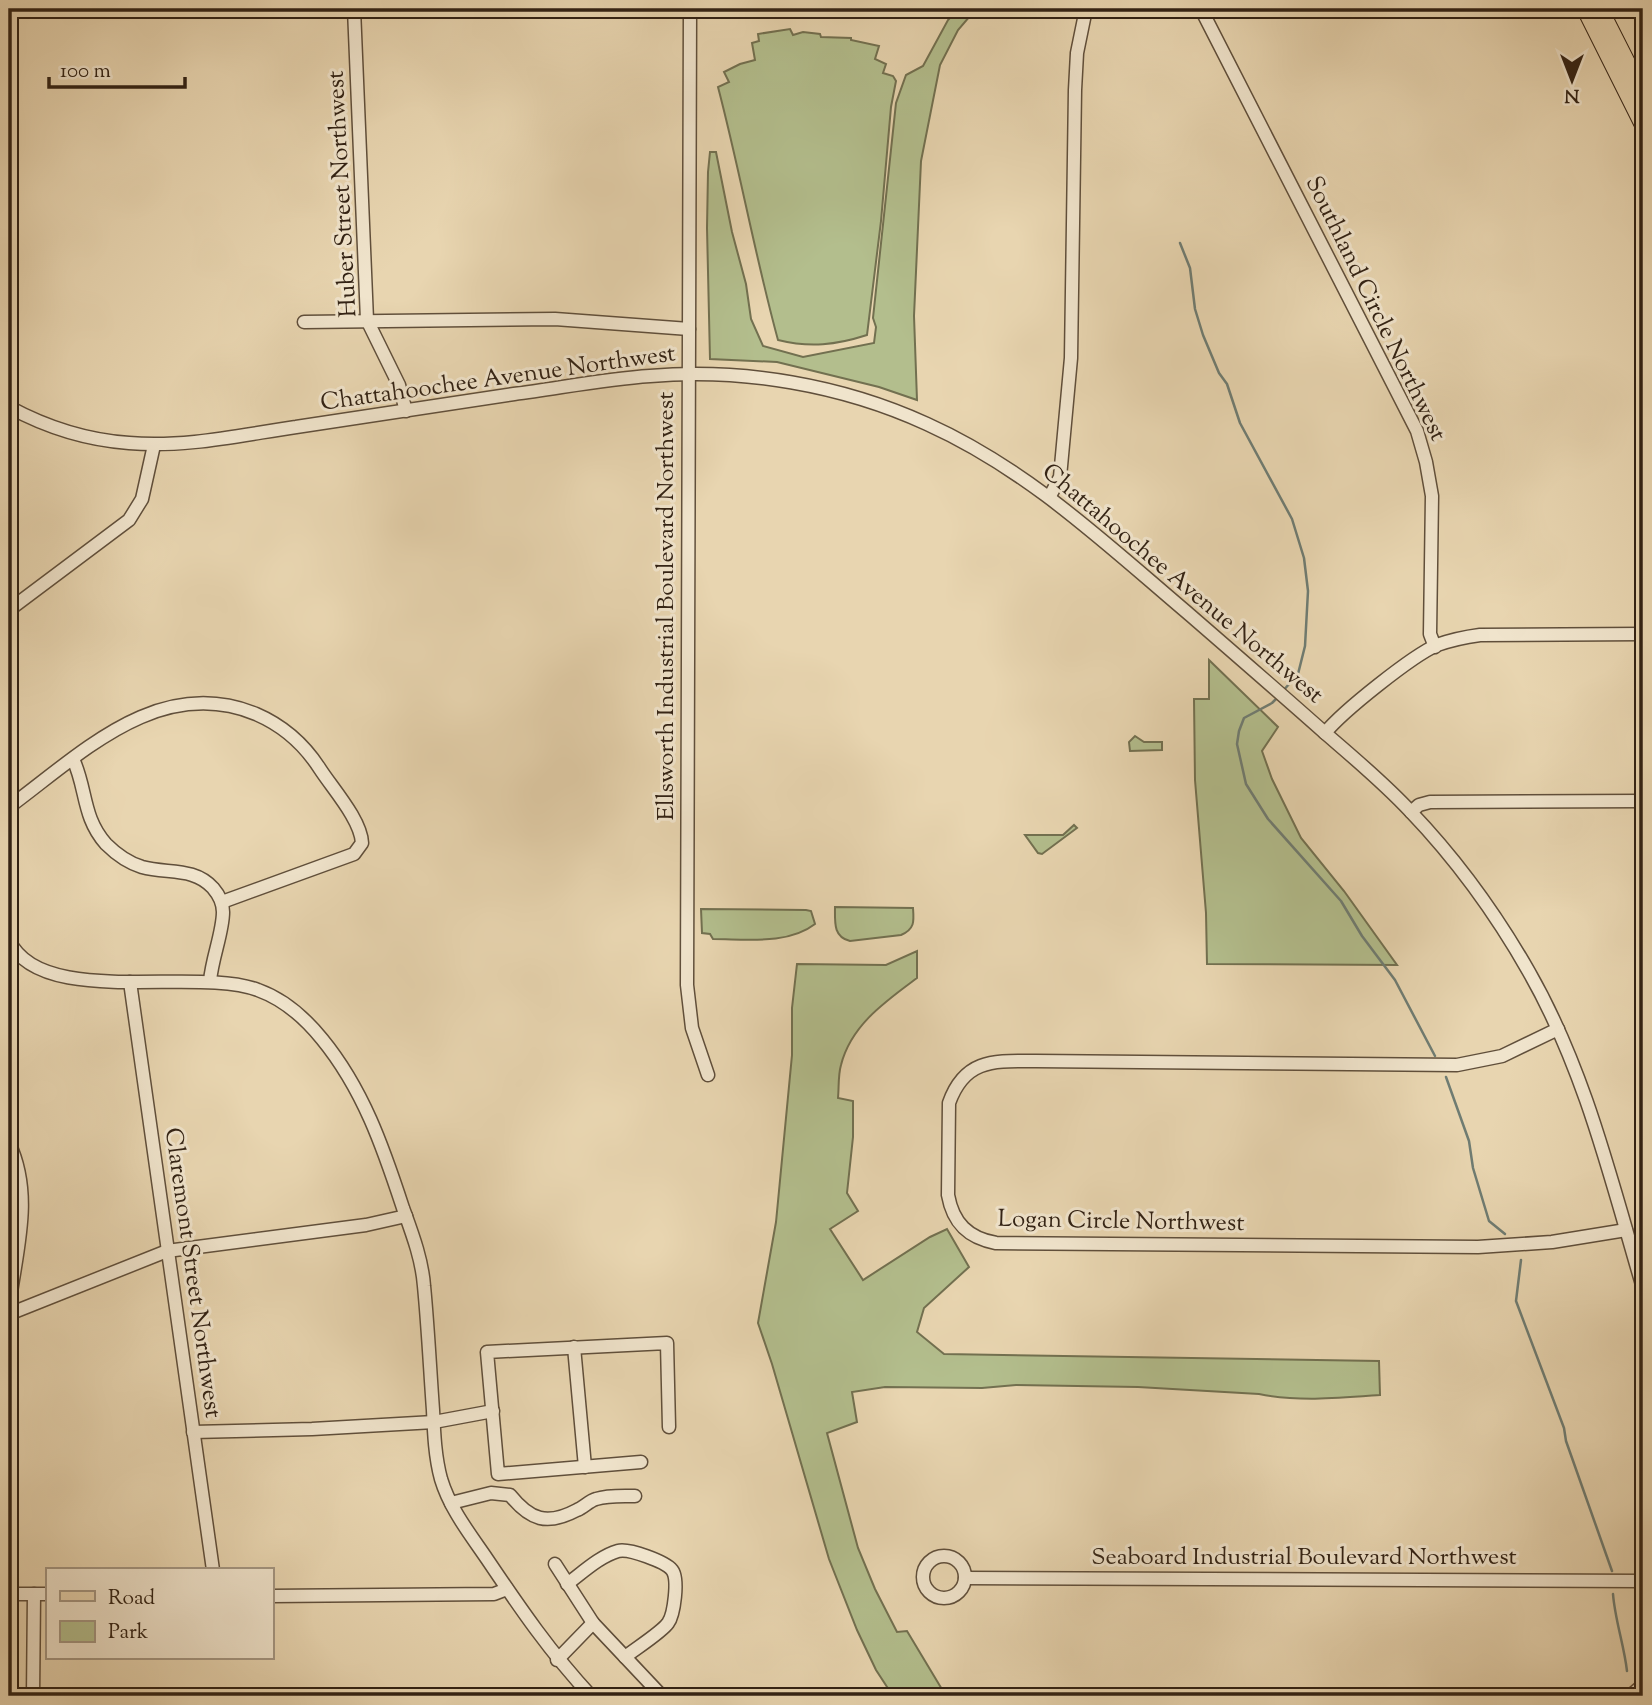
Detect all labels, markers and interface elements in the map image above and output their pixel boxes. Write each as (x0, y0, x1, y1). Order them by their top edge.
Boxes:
scale bar (49, 46, 186, 90)
north arrow (1536, 46, 1606, 116)
text: 100 m (60, 57, 111, 87)
street label: Huber Street Northwest (320, 70, 366, 318)
text: N (1564, 81, 1580, 108)
street label: Southland Circle Northwest (1296, 171, 1454, 447)
street label: Chattahoochee Avenue Northwest (318, 337, 678, 421)
street label: Ellsworth Industrial Boulevard Northwest (650, 392, 684, 820)
street label: Chattahoochee Avenue Northwest (1034, 456, 1330, 712)
street label: Claremont Street Northwest (155, 1125, 229, 1421)
street label: Logan Circle Northwest (997, 1203, 1245, 1241)
street label: Seaboard Industrial Boulevard Northwest (1091, 1541, 1517, 1575)
legend (46, 1568, 273, 1660)
text: Road (108, 1584, 155, 1614)
text: Park (108, 1618, 149, 1648)

